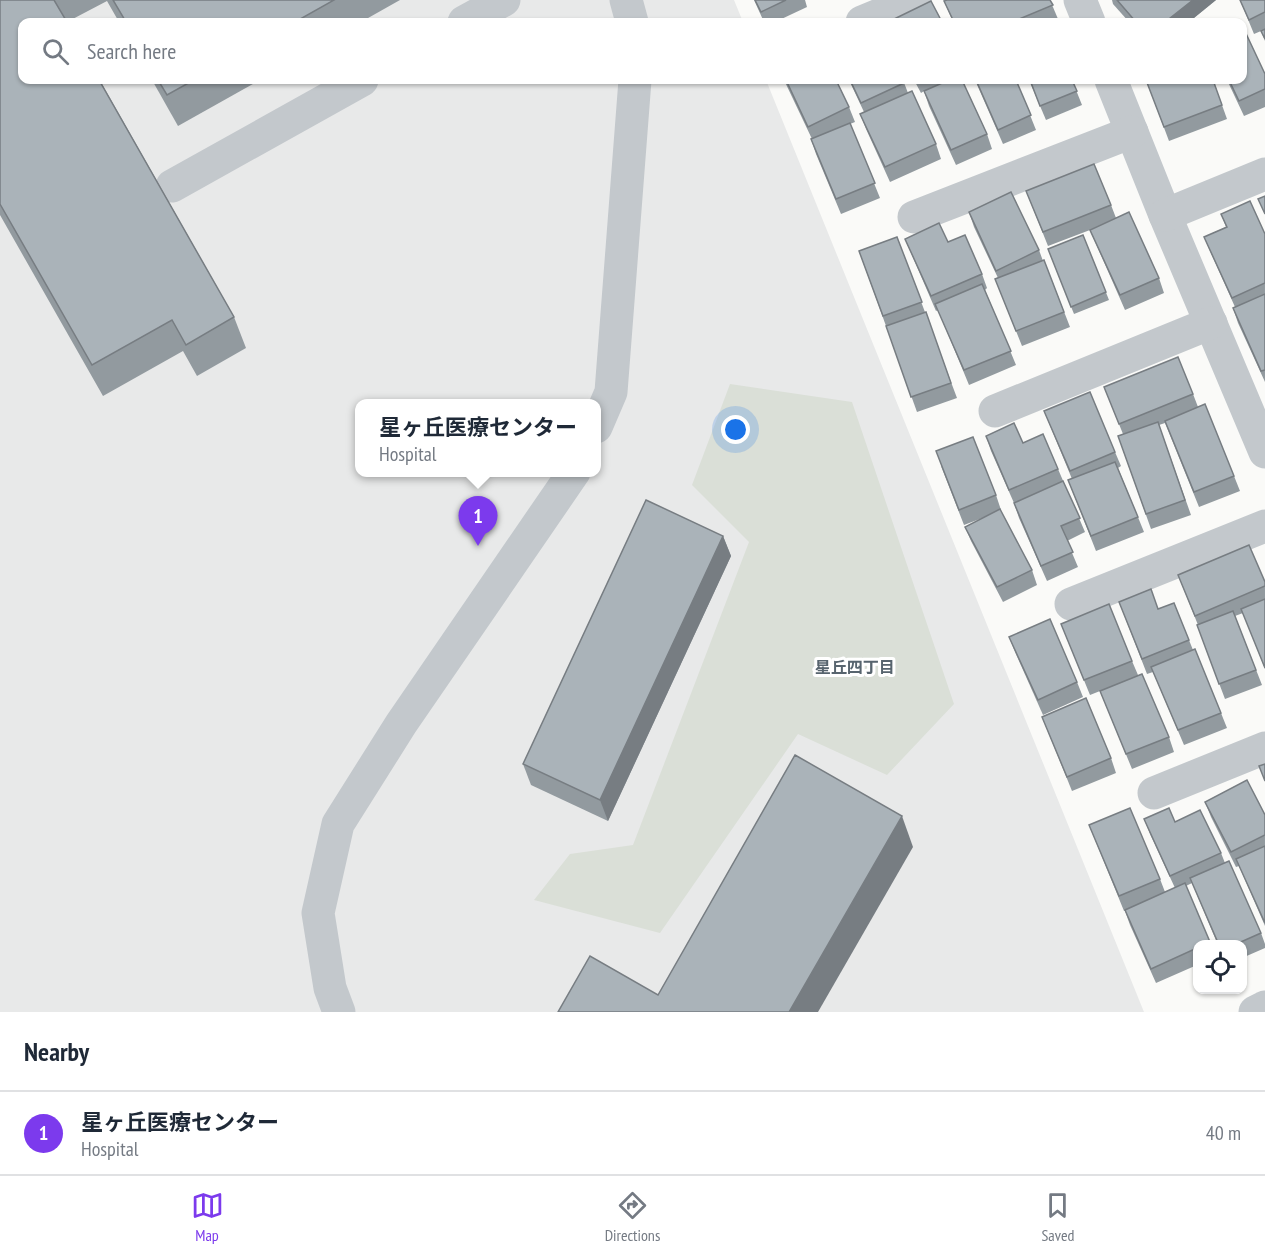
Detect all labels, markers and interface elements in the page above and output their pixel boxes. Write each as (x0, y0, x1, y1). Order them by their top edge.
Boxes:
search box (18, 18, 1247, 84)
icon: search (39, 35, 72, 68)
text: Search here (87, 37, 176, 65)
popup (355, 399, 601, 477)
text: 星ヶ丘医療センター (379, 413, 577, 441)
your location (721, 415, 750, 444)
text: Hospital (379, 441, 436, 467)
pin: 1 (458, 496, 498, 546)
district label: 星丘四丁目 (815, 657, 895, 677)
map controls (1193, 940, 1247, 994)
button: locate (1193, 940, 1247, 994)
text: Nearby (24, 1035, 89, 1068)
text: 星ヶ丘医療センター (81, 1108, 279, 1136)
text: 1 (39, 1120, 48, 1146)
text: 40 m (1206, 1120, 1241, 1146)
text: Hospital (81, 1136, 138, 1162)
tab: Map (191, 1189, 224, 1245)
tab: Directions (605, 1189, 660, 1245)
tab: Saved (1041, 1189, 1074, 1245)

